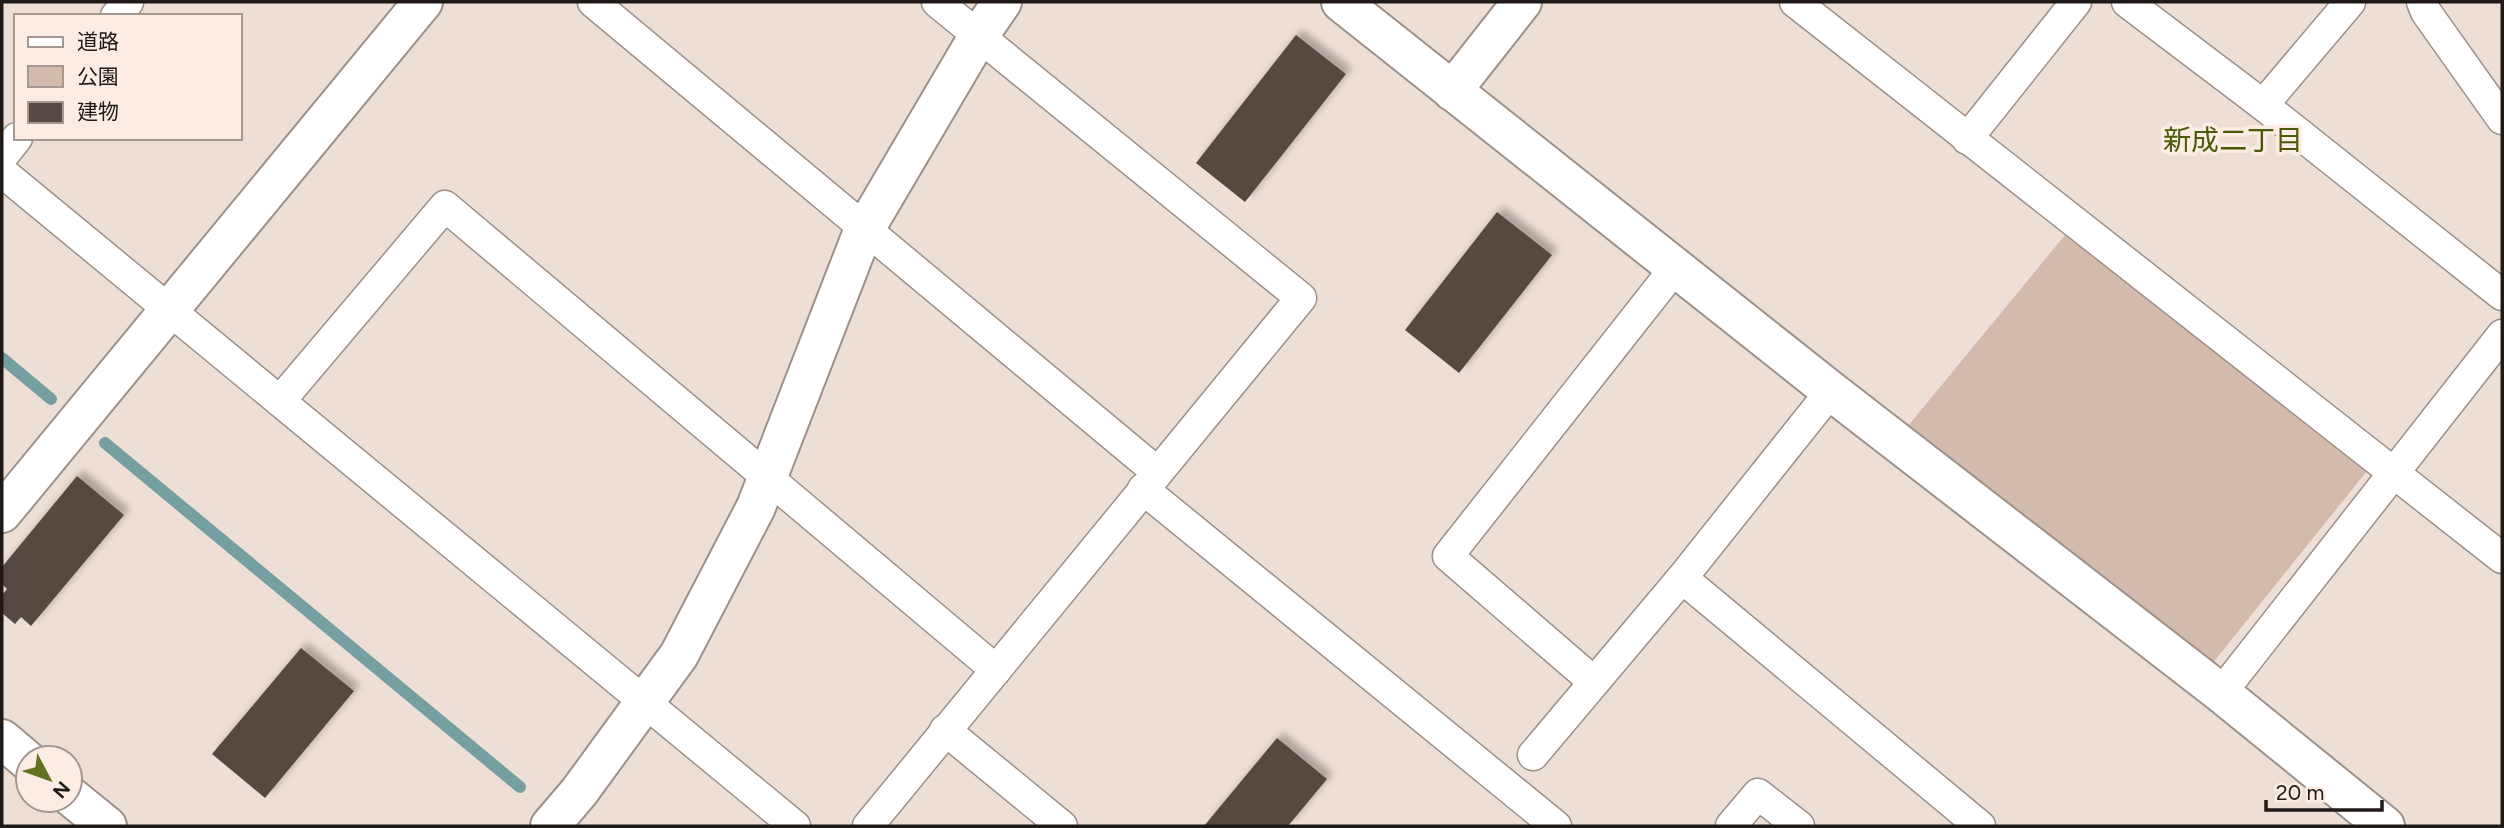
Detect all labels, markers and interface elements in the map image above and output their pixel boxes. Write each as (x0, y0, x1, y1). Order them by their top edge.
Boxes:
legend (14, 14, 242, 140)
text: 道路 (77, 29, 119, 54)
text: 公園 (77, 64, 119, 89)
text: 建物 (77, 99, 119, 124)
district label: 新成二丁目 (2163, 123, 2303, 157)
north arrow (14, 744, 84, 814)
scale bar (2266, 768, 2382, 812)
text: N (48, 777, 75, 803)
text: 20 m (2276, 780, 2324, 805)

